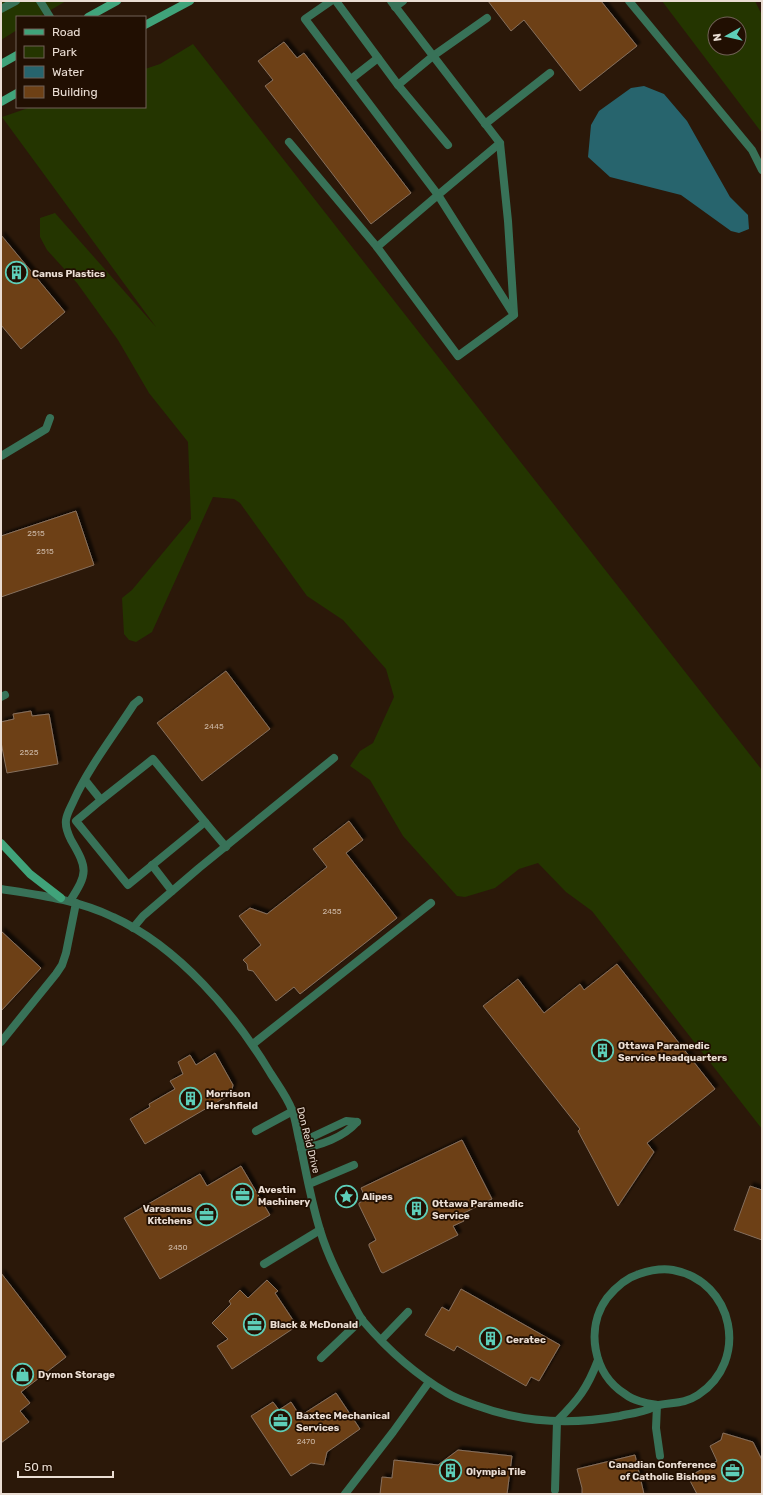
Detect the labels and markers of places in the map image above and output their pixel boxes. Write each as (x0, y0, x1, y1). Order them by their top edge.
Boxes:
building icon: Canus Plastics (4, 260, 30, 286)
place label: Canus Plastics (32, 268, 106, 280)
building icon: Ottawa Paramedic Service Headquarters (589, 1038, 615, 1064)
place label: Ottawa Paramedic Service Headquarters (618, 1040, 728, 1064)
building icon: Morrison Hershfield (177, 1086, 203, 1112)
place label: Morrison Hershfield (206, 1088, 258, 1112)
office icon: Avestin Machinery (230, 1182, 256, 1208)
place icon: Alipes (334, 1183, 360, 1209)
place label: Avestin Machinery (258, 1184, 310, 1208)
place label: Alipes (362, 1191, 393, 1203)
building icon: Ottawa Paramedic Service (404, 1196, 430, 1222)
place label: Ottawa Paramedic Service (432, 1198, 524, 1222)
office icon: Varasmus Kitchens (194, 1201, 220, 1227)
place label: Varasmus Kitchens (143, 1203, 192, 1227)
office icon: Black & McDonald (242, 1311, 268, 1337)
place label: Black & McDonald (270, 1319, 358, 1331)
building icon: Ceratec (478, 1326, 504, 1352)
place label: Ceratec (506, 1334, 546, 1346)
shop icon: Dymon Storage (9, 1361, 35, 1387)
place label: Dymon Storage (38, 1369, 115, 1381)
office icon: Baxtec Mechanical Services (267, 1408, 293, 1434)
place label: Baxtec Mechanical Services (296, 1410, 390, 1434)
office icon: Canadian Conference of Catholic Bishops (719, 1457, 745, 1483)
building icon: Olympia Tile (438, 1458, 464, 1484)
place label: Canadian Conference of Catholic Bishops (609, 1459, 716, 1483)
place label: Olympia Tile (466, 1466, 526, 1478)

